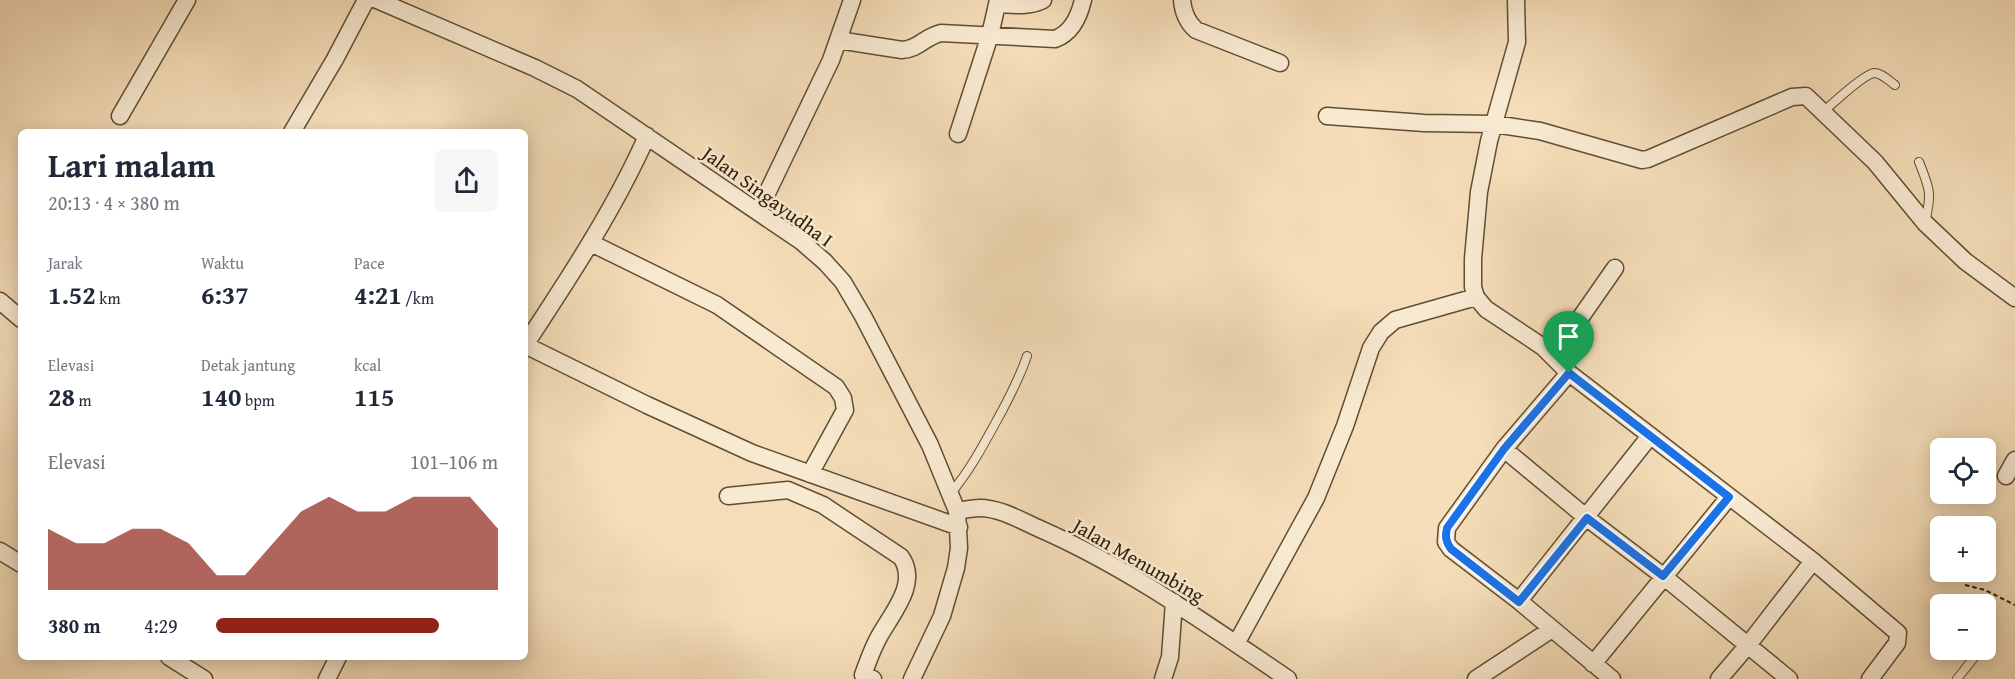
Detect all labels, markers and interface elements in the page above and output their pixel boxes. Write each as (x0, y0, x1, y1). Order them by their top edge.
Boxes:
street label: Jalan Singayudha I (694, 137, 839, 253)
text: Lari malam (48, 141, 215, 189)
button: share (435, 149, 498, 212)
text: 20:13 · 4 × 380 m (48, 188, 180, 217)
text: Jarak (48, 251, 83, 275)
text: Waktu (201, 251, 244, 275)
text: Pace (354, 251, 385, 275)
text: 1.52 (48, 275, 96, 314)
text: 6:37 (201, 275, 249, 314)
text: 4:21 (354, 275, 402, 314)
text: km (96, 286, 120, 310)
text: /km (402, 286, 434, 310)
pin (1543, 311, 1594, 373)
icon: arrive (1552, 320, 1585, 353)
text: Elevasi (48, 353, 94, 377)
text: Detak jantung (201, 353, 295, 377)
text: kcal (354, 353, 381, 377)
text: 28 (48, 377, 75, 416)
text: 140 (201, 377, 241, 416)
text: 115 (354, 377, 394, 416)
text: m (75, 388, 92, 412)
text: bpm (241, 388, 275, 412)
map controls (1930, 438, 1996, 660)
button: locate (1930, 438, 1996, 504)
text: Elevasi (48, 447, 106, 476)
text: 101–106 m (410, 447, 498, 476)
street label: Jalan Menumbing (1065, 509, 1210, 610)
button: + (1930, 516, 1996, 582)
button: − (1930, 594, 1996, 660)
text: 380 m (48, 611, 101, 640)
text: 4:29 (144, 611, 178, 640)

